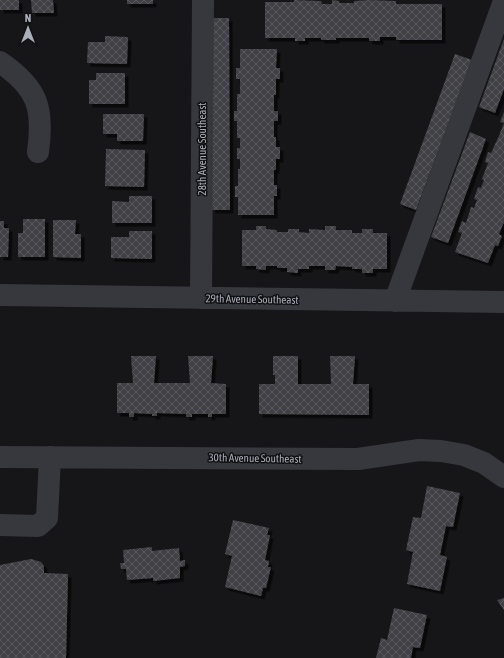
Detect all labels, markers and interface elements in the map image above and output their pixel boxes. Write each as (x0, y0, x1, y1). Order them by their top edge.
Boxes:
north arrow (8, 8, 48, 48)
text: N (25, 12, 31, 24)
street label: 28th Avenue Southeast (196, 102, 208, 196)
street label: 29th Avenue Southeast (205, 292, 299, 306)
street label: 30th Avenue Southeast (208, 451, 302, 465)

